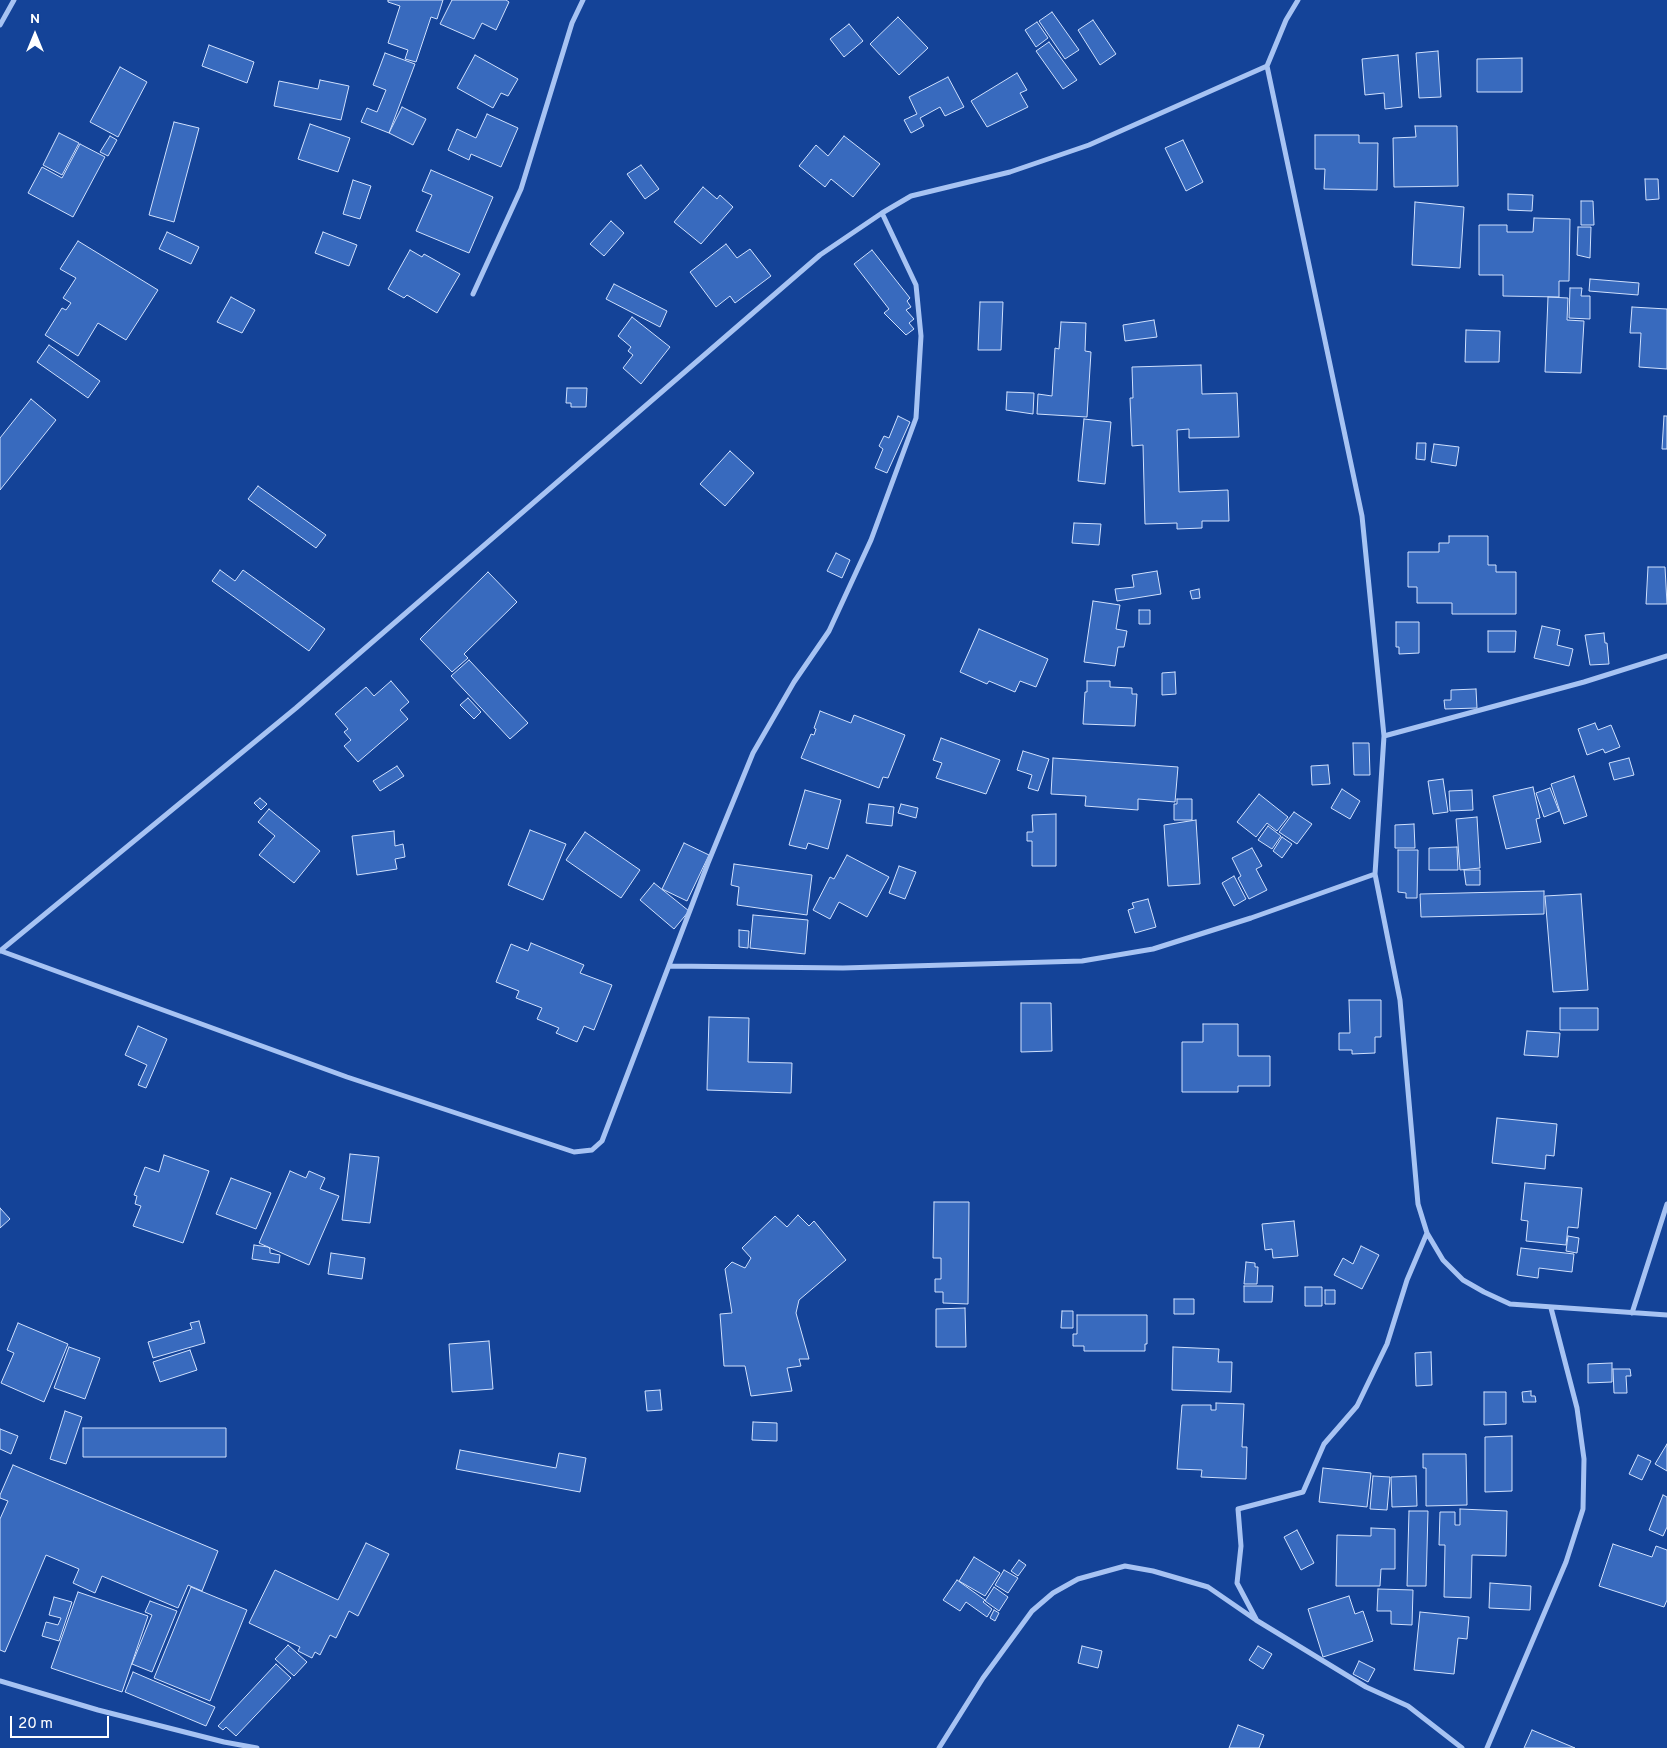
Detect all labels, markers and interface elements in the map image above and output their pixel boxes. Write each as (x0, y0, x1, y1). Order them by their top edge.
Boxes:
north arrow (10, 10, 60, 60)
text: N (30, 11, 40, 28)
scale bar (12, 1706, 111, 1738)
text: 20 m (18, 1715, 53, 1734)

